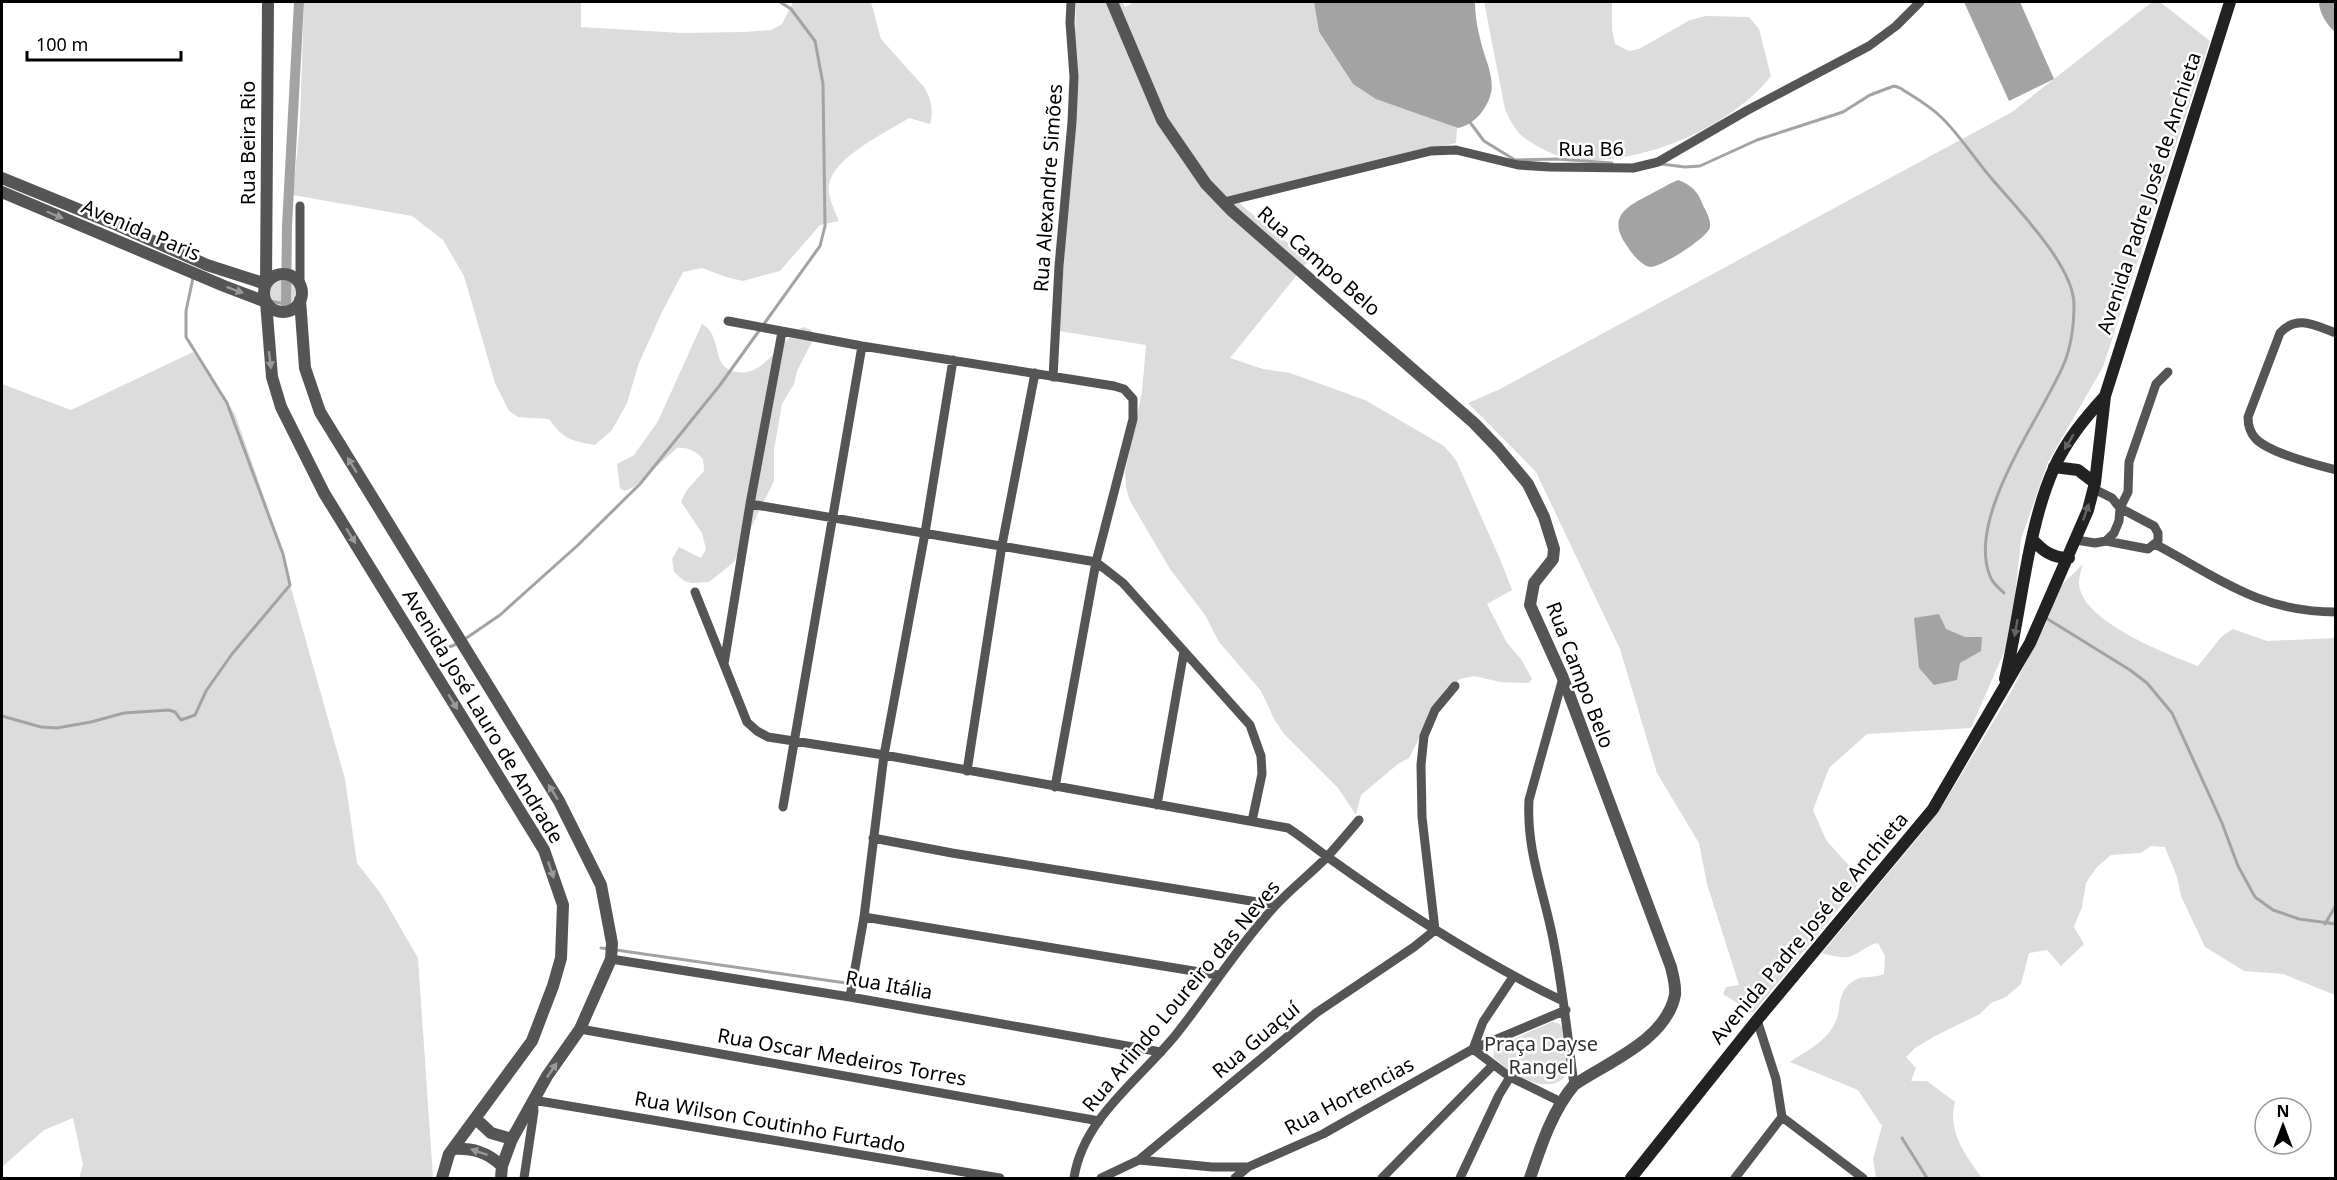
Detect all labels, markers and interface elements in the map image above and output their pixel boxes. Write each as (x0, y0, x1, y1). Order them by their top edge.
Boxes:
scale bar (27, 24, 182, 62)
text: 100 m (36, 32, 88, 56)
street label: Avenida Padre José de Anchieta (2090, 48, 2207, 337)
street label: Rua Beira Rio (234, 81, 261, 205)
street label: Rua Alexandre Simões (1027, 83, 1068, 293)
street label: Rua B6 (1558, 135, 1624, 162)
street label: Avenida Paris (78, 192, 205, 267)
street label: Rua Campo Belo (1252, 200, 1387, 322)
one-way arrow (47, 210, 65, 220)
one-way arrow (226, 286, 244, 296)
one-way arrow (266, 351, 275, 370)
one-way arrow (2064, 434, 2075, 450)
one-way arrow (347, 457, 358, 473)
one-way arrow (2082, 503, 2092, 521)
one-way arrow (346, 528, 357, 544)
street label: Avenida José Lauro de Andrade (397, 584, 570, 848)
street label: Rua Campo Belo (1540, 598, 1621, 752)
one-way arrow (2012, 619, 2021, 638)
one-way arrow (448, 694, 458, 711)
one-way arrow (547, 784, 558, 800)
street label: Avenida Padre José de Anchieta (1704, 806, 1914, 1049)
one-way arrow (547, 861, 557, 879)
street label: Rua Arlindo Loureiro das Neves (1076, 874, 1286, 1117)
street label: Rua Itália (843, 964, 935, 1005)
street label: Rua Guaçuí (1206, 995, 1306, 1084)
street label: Rua Oscar Medeiros Torres (715, 1021, 969, 1092)
park label: Praça Dayse Rangel (1484, 1030, 1598, 1080)
street label: Rua Hortencias (1279, 1050, 1418, 1141)
one-way arrow (546, 1062, 558, 1078)
street label: Rua Wilson Coutinho Furtado (632, 1084, 908, 1159)
north arrow (2253, 1096, 2313, 1156)
text: N (2276, 1100, 2290, 1122)
one-way arrow (470, 1147, 488, 1157)

